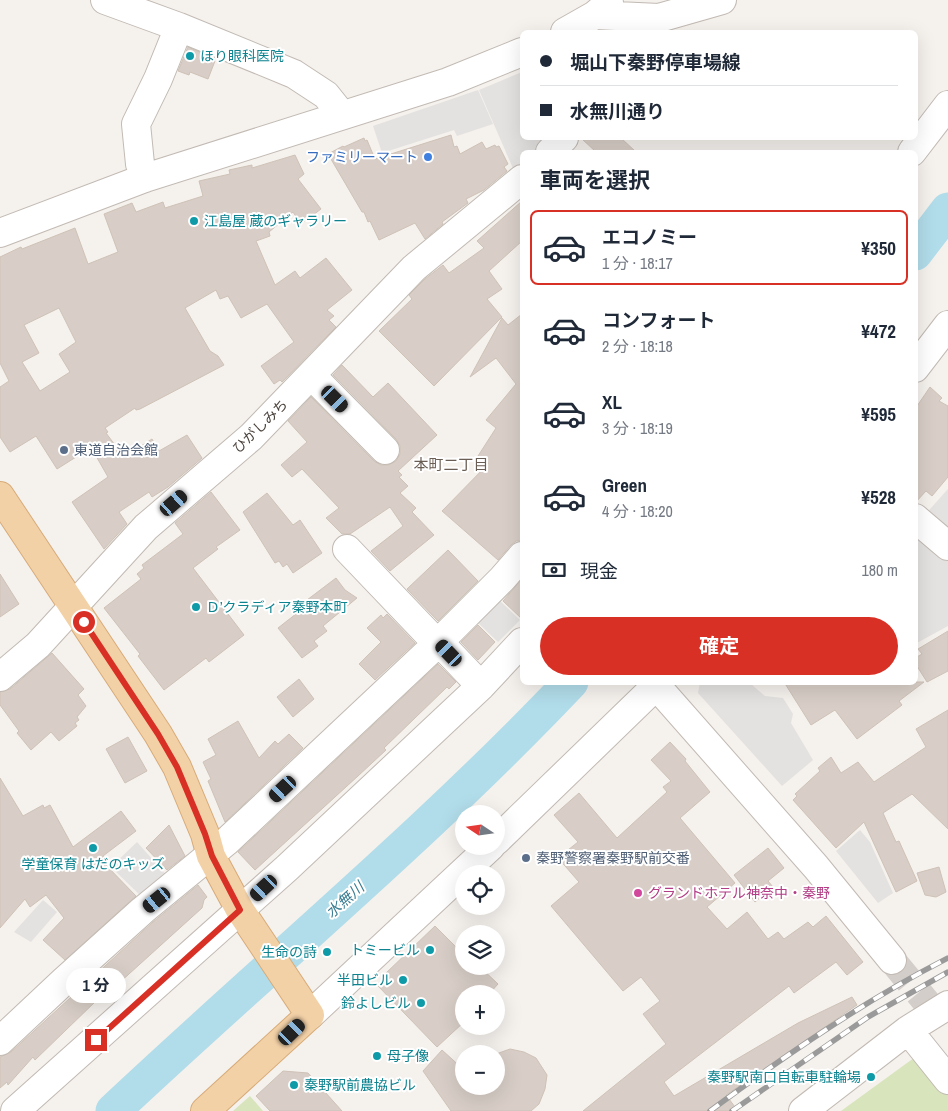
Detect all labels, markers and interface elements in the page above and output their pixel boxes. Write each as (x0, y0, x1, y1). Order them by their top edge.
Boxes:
place label: ほり眼科医院 (200, 47, 284, 65)
text: 堀山下秦野停車場線 (570, 49, 741, 75)
marker: ほり眼科医院 (184, 50, 196, 62)
text: 水無川通り (570, 98, 665, 124)
place label: ファミリーマート (306, 148, 418, 166)
marker: ファミリーマート (422, 151, 434, 163)
text: 車両を選択 (540, 165, 650, 195)
place label: 江島屋 蔵のギャラリー (204, 212, 347, 230)
marker: 江島屋 蔵のギャラリー (188, 215, 200, 227)
text: エコノミー (602, 224, 697, 250)
icon: car (542, 225, 587, 270)
text: ¥350 (861, 235, 896, 261)
text: 1 分 · 18:17 (602, 252, 673, 274)
text: コンフォート (602, 307, 715, 333)
icon: car (542, 308, 587, 353)
text: ¥472 (861, 318, 896, 344)
text: 2 分 · 18:18 (602, 335, 673, 357)
car (319, 383, 350, 415)
text: XL (602, 389, 622, 415)
icon: car (542, 391, 587, 436)
street label: ひがしみち (229, 395, 291, 457)
text: ¥595 (861, 401, 896, 427)
text: 3 分 · 18:19 (602, 417, 673, 439)
place label: 東道自治会館 (74, 441, 158, 459)
marker: 東道自治会館 (58, 444, 70, 456)
district label: 本町二丁目 (413, 454, 489, 475)
text: Green (602, 472, 647, 498)
icon: car (542, 474, 587, 519)
text: ¥528 (861, 484, 896, 510)
car (157, 487, 190, 519)
text: 4 分 · 18:20 (602, 500, 673, 522)
icon: cash (540, 556, 568, 584)
text: 現金 (580, 558, 618, 584)
text: 180 m (862, 559, 898, 581)
place label: Ｄ’クラディア秦野本町 (206, 598, 348, 616)
marker: Ｄ’クラディア秦野本町 (190, 601, 202, 613)
route start (73, 611, 95, 633)
button: 確定 (540, 617, 898, 675)
car (433, 637, 464, 669)
car (266, 773, 299, 805)
north arrow (455, 805, 505, 855)
map controls (455, 805, 505, 1095)
marker: 学童保育 はだのキッズ (87, 842, 99, 854)
place label: 秦野警察署秦野駅前交番 (536, 849, 690, 867)
marker: 秦野警察署秦野駅前交番 (520, 852, 532, 864)
place label: 学童保育 はだのキッズ (22, 855, 164, 873)
button: locate (455, 865, 505, 915)
car (247, 872, 280, 904)
water label: 水無川 (321, 875, 370, 922)
place label: グランドホテル神奈中・秦野 (648, 884, 830, 902)
car (140, 885, 173, 915)
marker: グランドホテル神奈中・秦野 (632, 887, 644, 899)
button: layers (455, 925, 505, 975)
place label: トミービル (350, 941, 420, 959)
place label: 生命の詩 (261, 943, 317, 961)
marker: トミービル (424, 944, 436, 956)
marker: 生命の詩 (321, 946, 333, 958)
callout: 1 分 (66, 968, 126, 1002)
place label: 半田ビル (337, 971, 393, 989)
text: 1 分 (83, 974, 109, 996)
marker: 半田ビル (397, 974, 409, 986)
button: + (455, 985, 505, 1035)
place label: 鈴よしビル (341, 994, 411, 1012)
marker: 鈴よしビル (415, 997, 427, 1009)
car (275, 1016, 308, 1048)
route end (85, 1029, 107, 1051)
button: − (455, 1045, 505, 1095)
place label: 母子像 (387, 1047, 429, 1065)
marker: 母子像 (371, 1050, 383, 1062)
place label: 秦野駅南口自転車駐輪場 (707, 1068, 861, 1086)
marker: 秦野駅南口自転車駐輪場 (865, 1071, 877, 1083)
place label: 秦野駅前農協ビル (304, 1076, 416, 1094)
marker: 秦野駅前農協ビル (288, 1079, 300, 1091)

